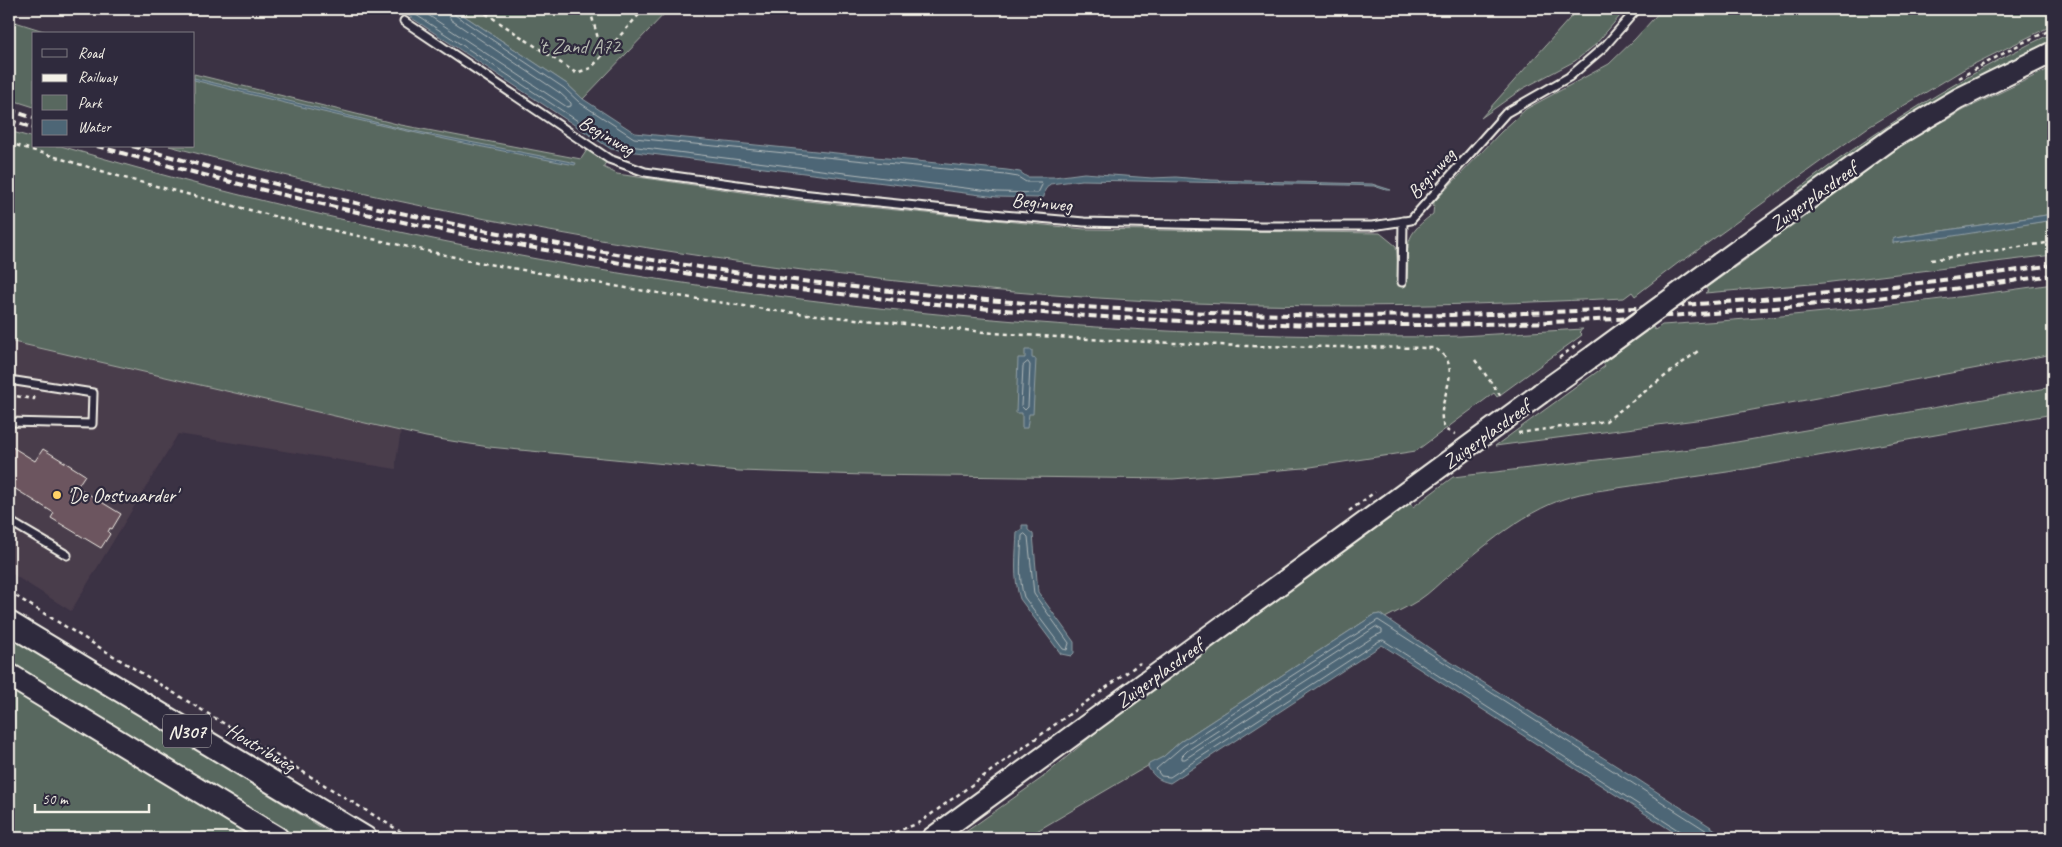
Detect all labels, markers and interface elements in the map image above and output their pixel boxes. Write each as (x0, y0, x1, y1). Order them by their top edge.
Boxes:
legend (32, 32, 195, 148)
park label: 't Zand A72 (538, 34, 622, 59)
text: Road (78, 44, 105, 63)
text: Railway (78, 68, 119, 87)
text: Park (78, 94, 103, 113)
street label: Beginweg (574, 109, 640, 162)
text: Water (78, 118, 112, 137)
street label: Beginweg (1402, 142, 1462, 204)
street label: Zuigerplasdreef (1765, 154, 1865, 237)
street label: Beginweg (1011, 187, 1074, 218)
street label: Zuigerplasdreef (1438, 392, 1538, 475)
place label: 'De Oostvaarder' (67, 483, 181, 508)
marker: 'De Oostvaarder' (51, 489, 63, 501)
street label: Zuigerplasdreef (1111, 631, 1211, 714)
road number: N307 (163, 714, 211, 748)
street label: Houtribweg (222, 717, 301, 779)
scale bar (35, 782, 149, 814)
text: 50 m (42, 790, 69, 809)

